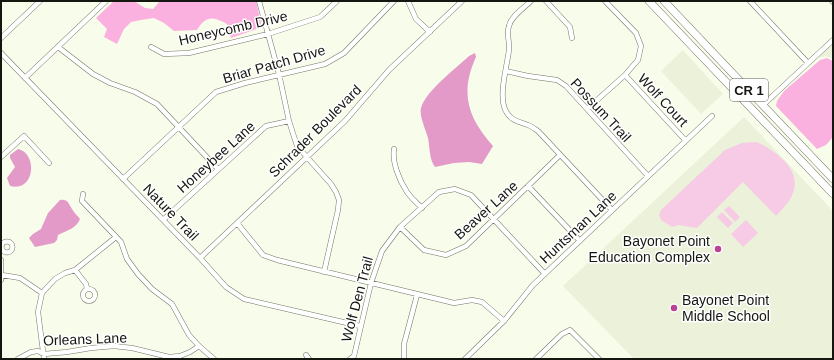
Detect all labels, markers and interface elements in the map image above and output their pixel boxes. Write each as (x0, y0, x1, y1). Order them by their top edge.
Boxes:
street label: Honeycomb Drive (177, 8, 289, 48)
street label: Briar Patch Drive (221, 42, 327, 86)
street label: Wolf Court (635, 70, 691, 130)
street label: Possum Trail (568, 75, 634, 145)
road number: CR 1 (730, 79, 768, 101)
street label: Schrader Boulevard (266, 82, 364, 180)
street label: Honeybee Lane (174, 118, 258, 196)
street label: Beaver Lane (451, 177, 521, 243)
street label: Nature Trail (140, 180, 202, 244)
street label: Huntsman Lane (536, 187, 620, 267)
place label: Bayonet Point Education Complex (589, 233, 710, 265)
marker: Bayonet Point Education Complex (713, 244, 723, 254)
street label: Wolf Den Trail (338, 255, 376, 343)
place label: Bayonet Point Middle School (682, 292, 770, 324)
marker: Bayonet Point Middle School (669, 303, 679, 313)
street label: Orleans Lane (43, 330, 127, 348)

